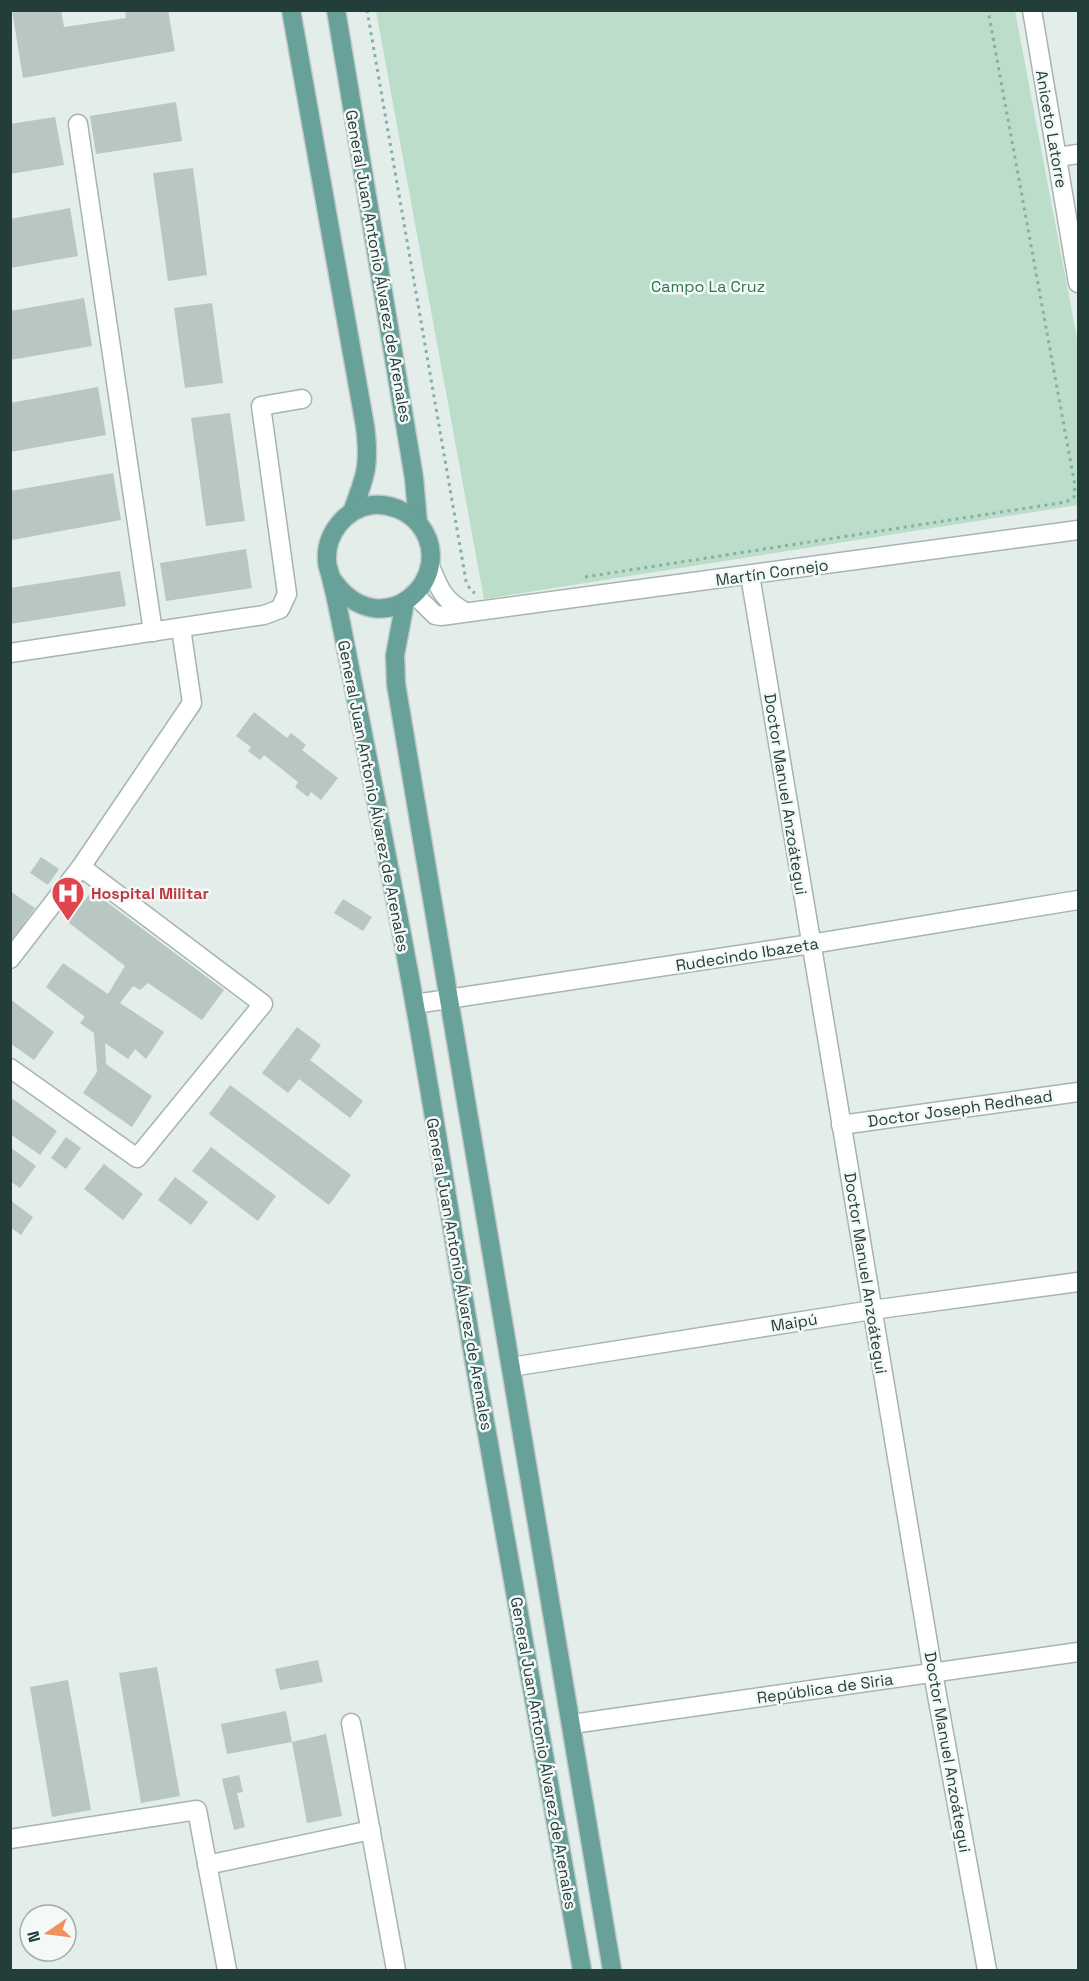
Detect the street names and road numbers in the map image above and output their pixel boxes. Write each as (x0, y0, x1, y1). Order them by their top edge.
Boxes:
street label: Aniceto Latorre (1031, 69, 1072, 190)
street label: General Juan Antonio Álvarez de Arenales (341, 108, 416, 424)
street label: Martín Cornejo (714, 554, 830, 591)
street label: General Juan Antonio Álvarez de Arenales (333, 639, 414, 954)
street label: Doctor Manuel Anzoátegui (759, 692, 812, 896)
street label: Rudecindo Ibazeta (674, 933, 820, 976)
street label: Doctor Joseph Redhead (866, 1085, 1054, 1132)
street label: General Juan Antonio Álvarez de Arenales (422, 1116, 497, 1432)
street label: Doctor Manuel Anzoátegui (839, 1171, 892, 1375)
street label: Maipú (769, 1308, 819, 1337)
street label: General Juan Antonio Álvarez de Arenales (506, 1595, 581, 1911)
street label: Doctor Manuel Anzoátegui (919, 1650, 976, 1854)
street label: República de Siria (756, 1669, 895, 1708)

